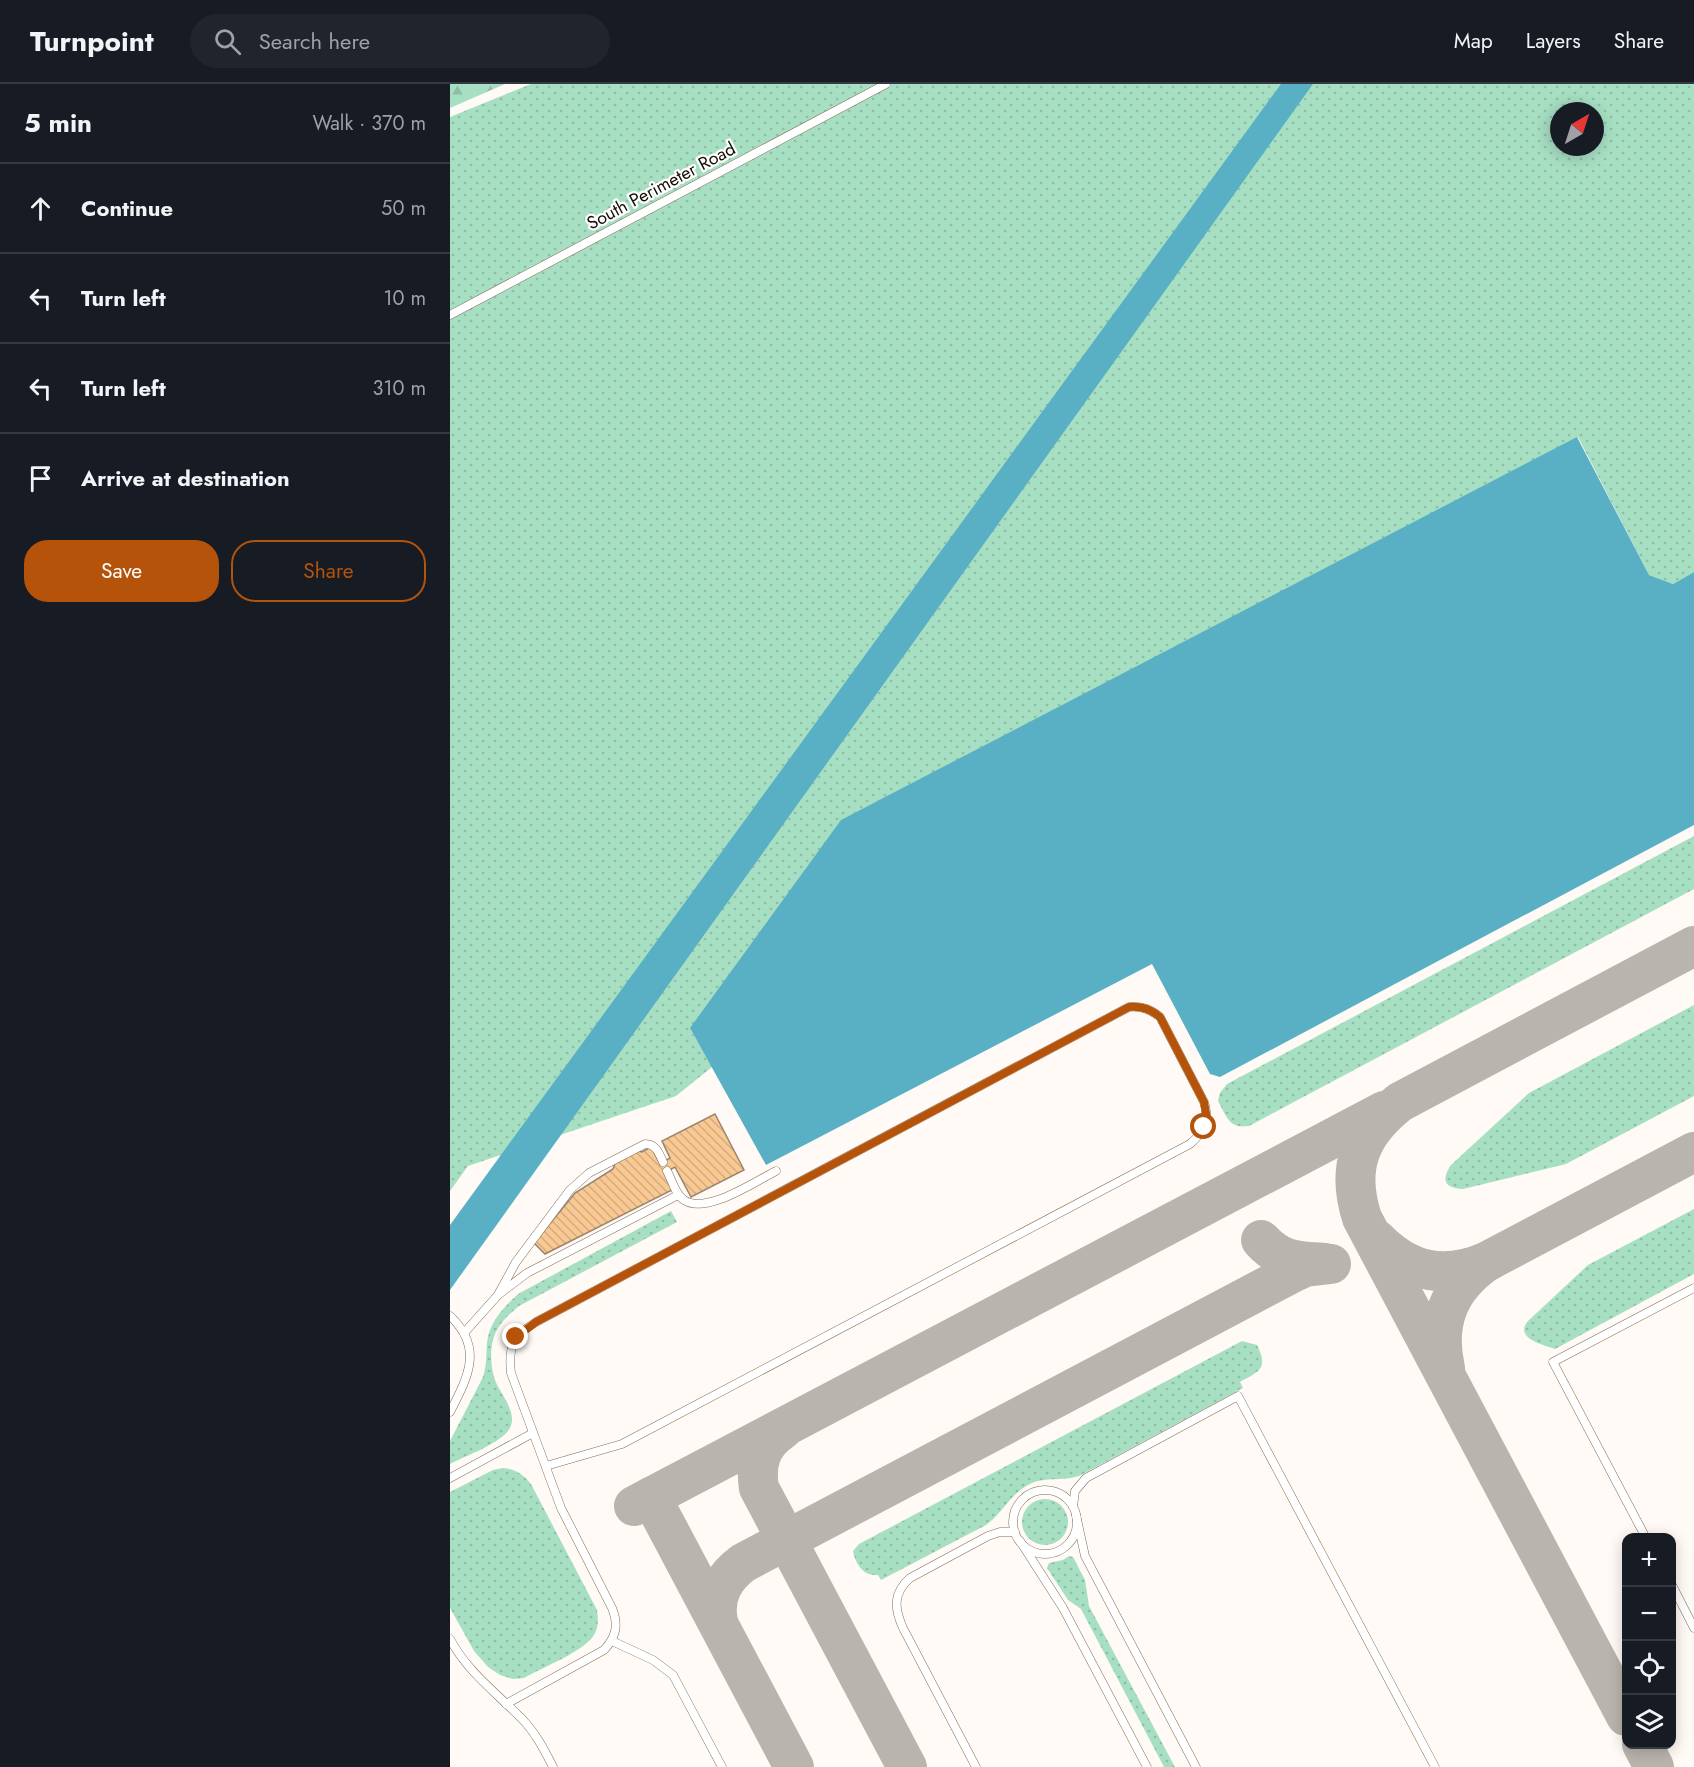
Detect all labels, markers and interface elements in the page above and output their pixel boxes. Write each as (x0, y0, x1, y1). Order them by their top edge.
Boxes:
search box (190, 14, 610, 68)
text: Turnpoint (30, 21, 154, 62)
icon: search (211, 25, 244, 58)
text: Search here (259, 25, 370, 57)
text: Map (1454, 26, 1493, 56)
text: Layers (1526, 26, 1581, 56)
text: Share (1614, 26, 1664, 56)
north arrow (1550, 102, 1604, 156)
text: 5 min (24, 104, 92, 142)
text: Walk · 370 m (312, 109, 426, 138)
street label: South Perimeter Road (582, 136, 740, 236)
icon: ahead (24, 192, 57, 225)
text: Continue (81, 192, 173, 224)
text: 50 m (381, 194, 426, 223)
icon: left (24, 282, 57, 315)
text: Turn left (81, 282, 166, 314)
text: 10 m (383, 284, 426, 313)
icon: left (24, 372, 57, 405)
text: Turn left (81, 372, 166, 404)
text: 310 m (372, 374, 426, 403)
icon: arrive (24, 462, 57, 495)
text: Arrive at destination (81, 462, 290, 494)
button: Save (24, 540, 219, 602)
button: Share (231, 540, 426, 602)
route start (1190, 1113, 1216, 1139)
route end (502, 1323, 528, 1349)
map controls (1622, 1533, 1676, 1749)
button: + (1622, 1533, 1676, 1587)
button: − (1622, 1587, 1676, 1641)
button: locate (1622, 1641, 1676, 1695)
button: layers (1622, 1695, 1676, 1749)

